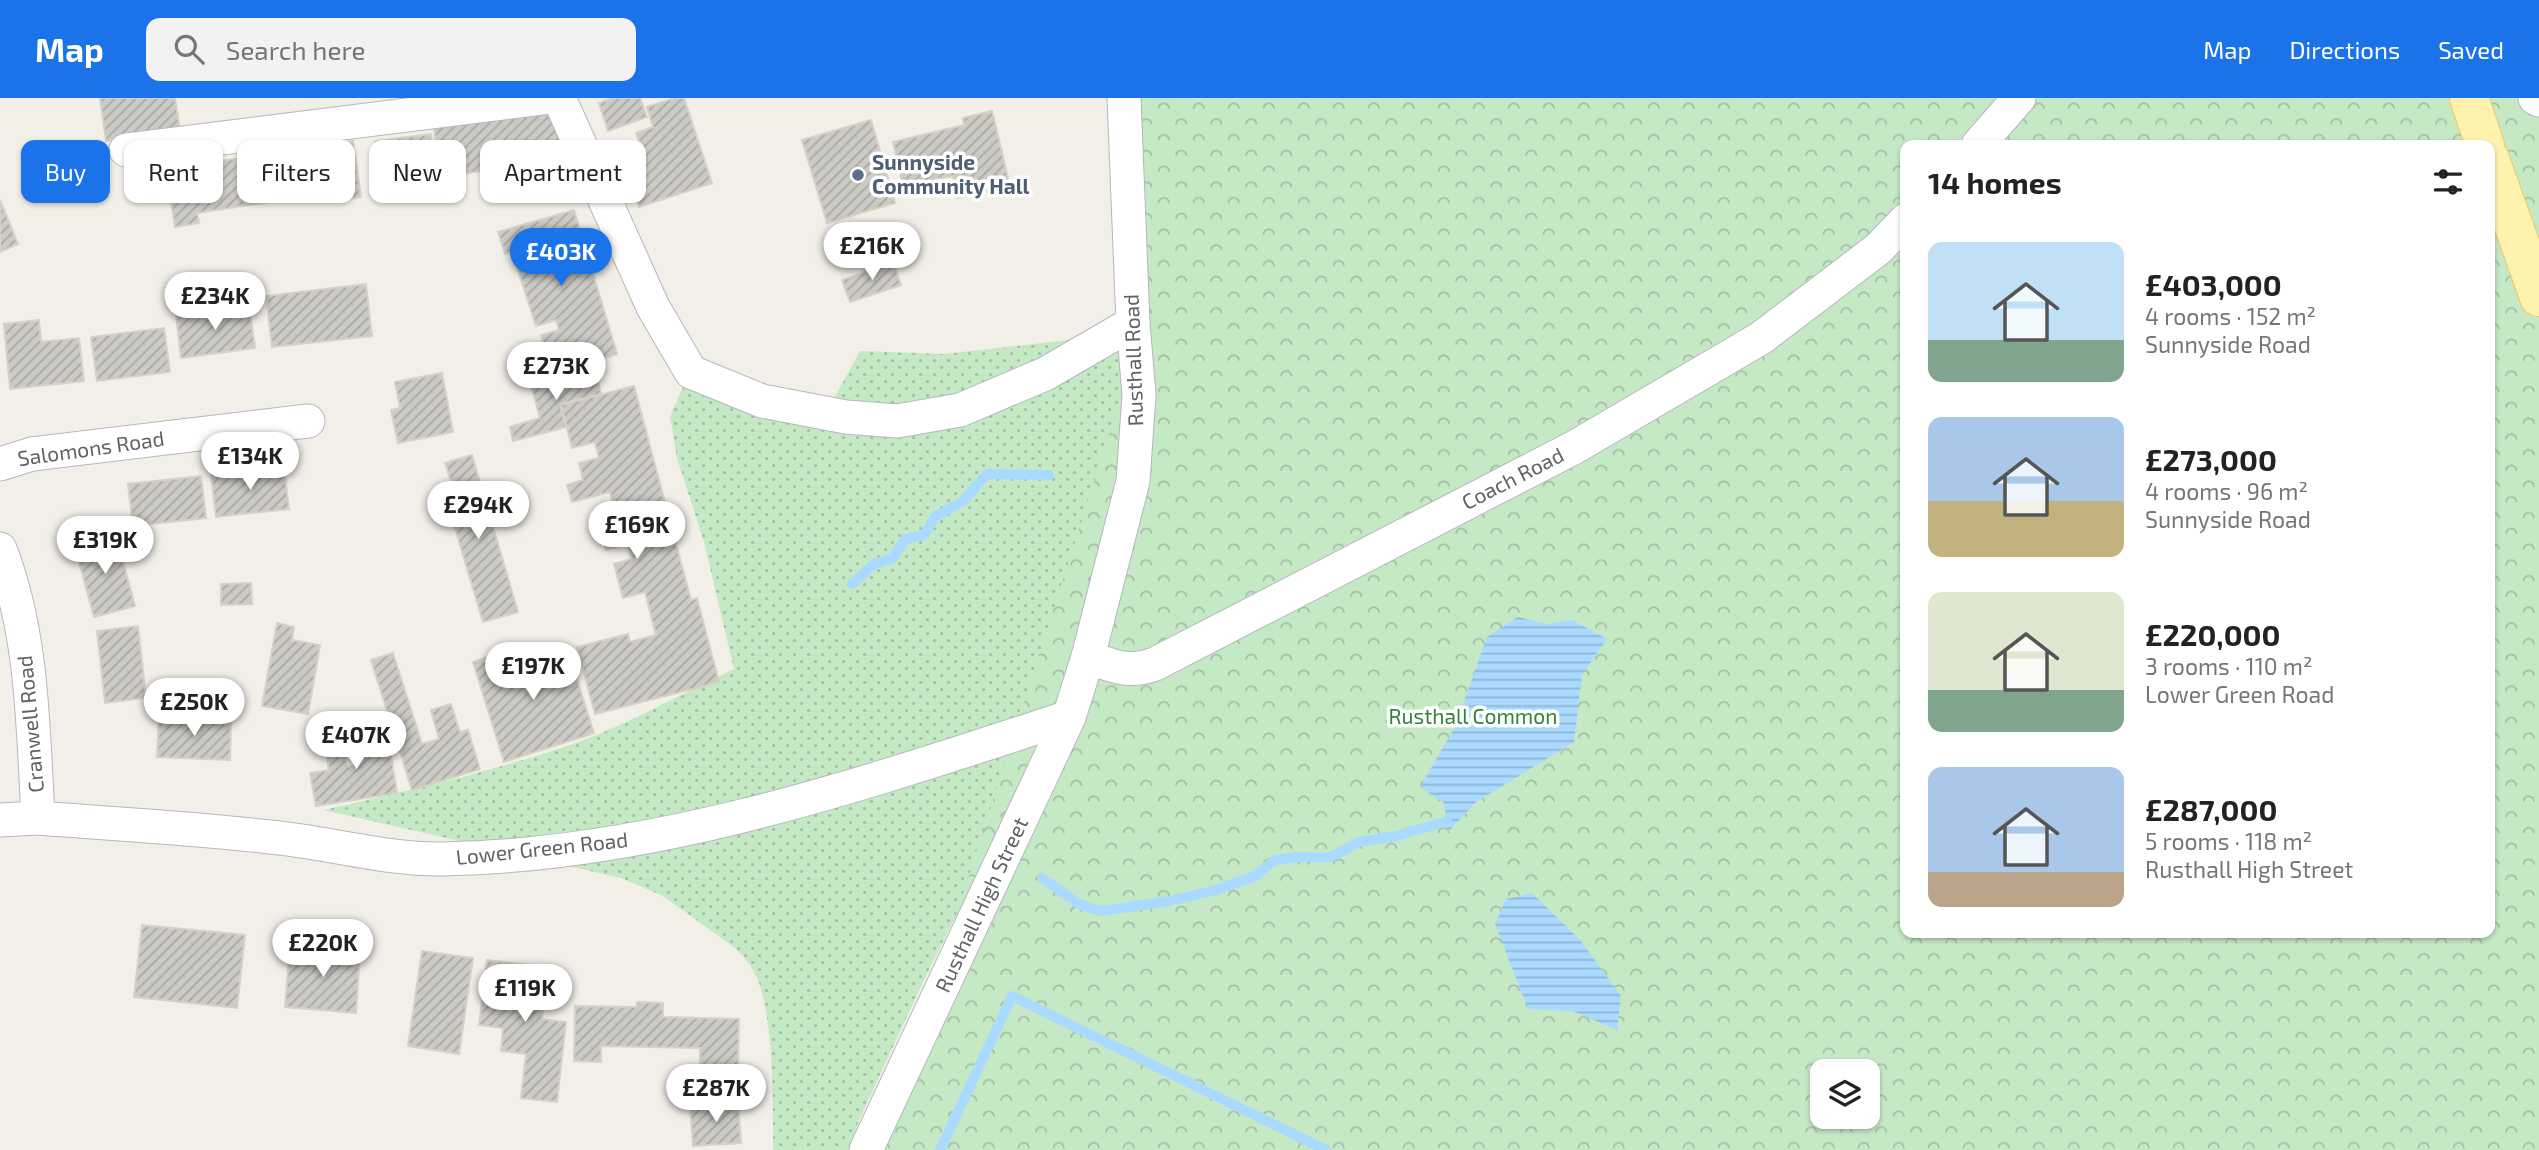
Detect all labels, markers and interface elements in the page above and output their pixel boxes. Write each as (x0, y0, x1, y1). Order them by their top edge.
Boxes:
search box (146, 18, 636, 81)
text: Map (35, 29, 104, 69)
icon: search (170, 30, 208, 68)
text: Search here (226, 34, 365, 65)
text: Map (2203, 35, 2251, 64)
text: Directions (2289, 35, 2400, 64)
text: Saved (2438, 35, 2504, 64)
chip: Buy (21, 140, 110, 203)
chip: Rent (124, 140, 223, 203)
chip: Filters (237, 140, 355, 203)
chip: New (369, 140, 466, 203)
chip: Apartment (480, 140, 646, 203)
place label: Sunnyside Community Hall (872, 149, 1030, 199)
icon: filters (2429, 163, 2467, 201)
text: 14 homes (1928, 164, 2062, 200)
marker: Sunnyside Community Hall (850, 167, 866, 183)
pin: £216K (823, 222, 921, 282)
pin: £403K (512, 228, 610, 288)
text: £216K (840, 231, 904, 259)
text: £403K (526, 237, 596, 265)
text: £403,000 (2145, 266, 2282, 302)
icon: home (1984, 270, 2068, 354)
pin: £234K (166, 272, 264, 332)
text: £234K (180, 281, 250, 309)
street label: Rusthall Road (1118, 293, 1147, 427)
text: 4 rooms · 152 m² (2145, 302, 2316, 330)
text: Sunnyside Road (2145, 330, 2311, 358)
pin: £273K (507, 342, 605, 402)
text: £273K (523, 351, 589, 379)
street label: Salomons Road (16, 425, 166, 470)
pin: £134K (201, 432, 299, 492)
text: £134K (217, 441, 283, 469)
street label: Coach Road (1457, 441, 1567, 514)
text: £273,000 (2145, 441, 2277, 477)
icon: home (1984, 445, 2068, 529)
text: 4 rooms · 96 m² (2145, 477, 2308, 505)
pin: £294K (429, 482, 527, 541)
text: £294K (443, 490, 513, 518)
pin: £169K (588, 502, 686, 561)
text: Sunnyside Road (2145, 505, 2311, 533)
text: £169K (604, 510, 670, 538)
pin: £319K (56, 517, 154, 576)
text: £319K (73, 525, 137, 553)
text: £220,000 (2145, 616, 2280, 652)
icon: home (1984, 620, 2068, 704)
pin: £197K (484, 642, 582, 702)
text: £197K (501, 651, 565, 679)
text: 3 rooms · 110 m² (2145, 652, 2312, 680)
street label: Cranwell Road (11, 654, 48, 794)
pin: £250K (145, 678, 243, 738)
text: Lower Green Road (2145, 680, 2334, 708)
text: £250K (160, 687, 228, 715)
park label: Rusthall Common (1389, 703, 1557, 728)
pin: £407K (307, 712, 405, 771)
text: £407K (321, 720, 391, 748)
text: £287,000 (2145, 791, 2277, 827)
icon: home (1984, 795, 2068, 879)
street label: Rusthall High Street (929, 813, 1032, 996)
street label: Lower Green Road (455, 826, 629, 869)
text: 5 rooms · 118 m² (2145, 827, 2312, 855)
text: Rusthall High Street (2145, 855, 2353, 883)
pin: £220K (274, 920, 372, 979)
text: £220K (288, 928, 358, 956)
pin: £119K (476, 964, 574, 1024)
text: £119K (494, 973, 556, 1001)
map controls (1810, 1059, 1880, 1129)
button: layers (1810, 1059, 1880, 1129)
pin: £287K (667, 1065, 765, 1124)
text: £287K (682, 1073, 750, 1101)

